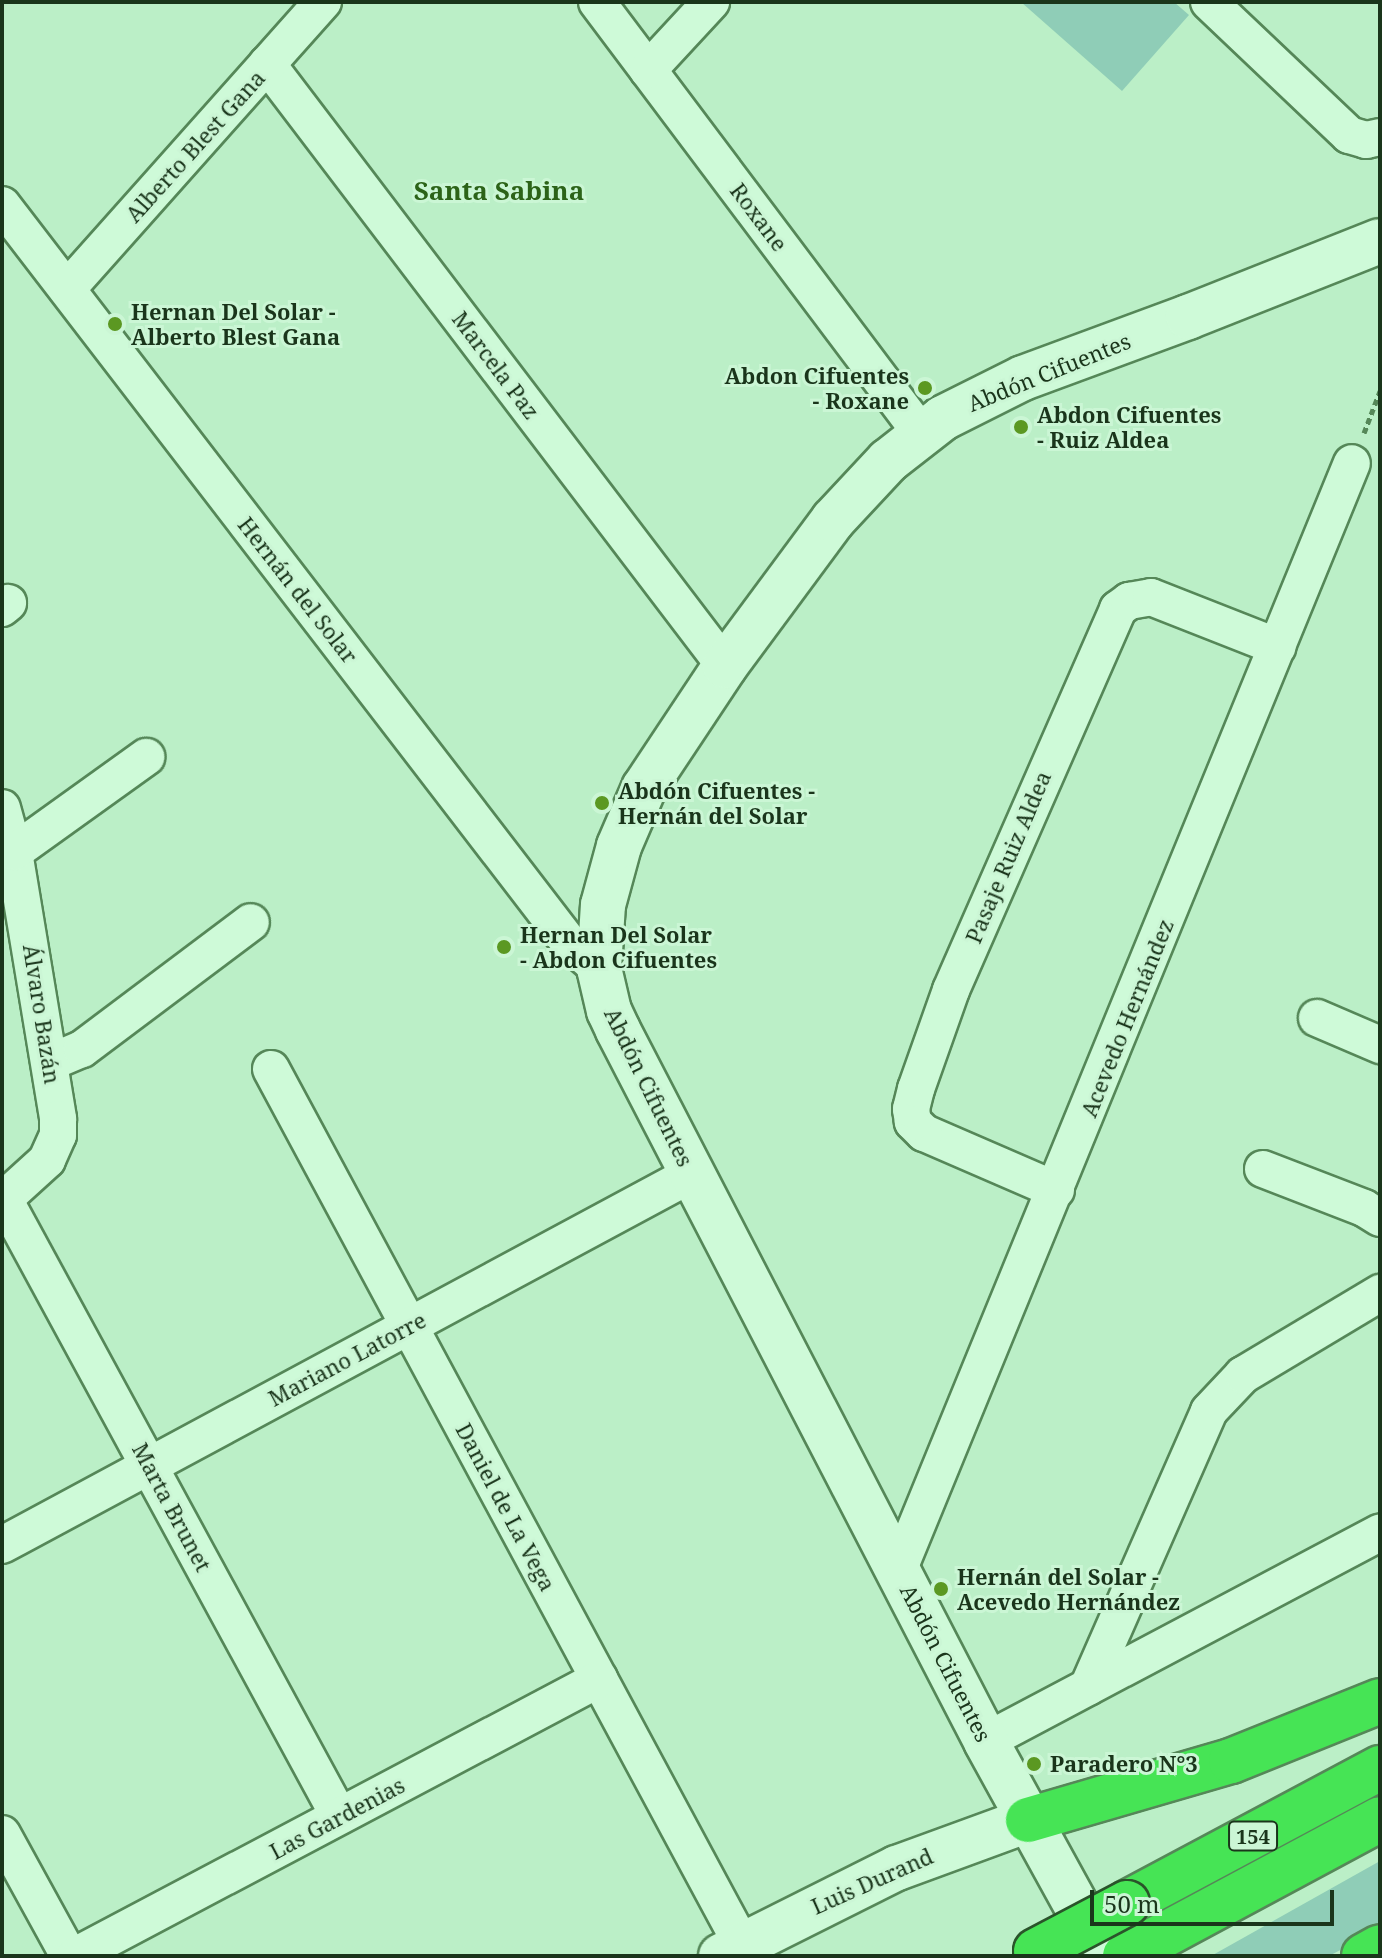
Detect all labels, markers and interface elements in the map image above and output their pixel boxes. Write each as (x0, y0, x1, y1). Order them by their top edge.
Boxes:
street label: Alberto Blest Gana (120, 65, 270, 227)
district label: Santa Sabina (414, 175, 584, 207)
street label: Roxane (725, 178, 793, 256)
place label: Hernan Del Solar - Alberto Blest Gana (131, 298, 340, 350)
street label: Marcela Paz (447, 306, 545, 424)
marker: Hernan Del Solar - Alberto Blest Gana (106, 315, 124, 333)
street label: Abdón Cifuentes (964, 327, 1134, 417)
place label: Abdon Cifuentes - Roxane (725, 362, 909, 414)
marker: Abdon Cifuentes - Roxane (916, 379, 934, 397)
place label: Abdon Cifuentes - Ruiz Aldea (1037, 401, 1221, 452)
marker: Abdon Cifuentes - Ruiz Aldea (1012, 418, 1030, 436)
street label: Hernán del Solar (233, 512, 363, 668)
street label: Pasaje Ruiz Aldea (960, 767, 1056, 947)
place label: Abdón Cifuentes - Hernán del Solar (618, 777, 815, 828)
marker: Abdón Cifuentes - Hernán del Solar (593, 794, 611, 812)
street label: Acevedo Hernández (1075, 915, 1179, 1121)
place label: Hernan Del Solar - Abdon Cifuentes (520, 921, 717, 972)
marker: Hernan Del Solar - Abdon Cifuentes (495, 938, 513, 956)
street label: Álvaro Bazán (18, 942, 66, 1086)
street label: Abdón Cifuentes (599, 1003, 699, 1171)
street label: Mariano Latorre (264, 1306, 430, 1412)
street label: Daniel de La Vega (451, 1419, 561, 1595)
street label: Marta Brunet (127, 1438, 217, 1576)
place label: Hernán del Solar - Acevedo Hernández (957, 1563, 1180, 1614)
street label: Abdón Cifuentes (895, 1580, 997, 1746)
marker: Hernán del Solar - Acevedo Hernández (932, 1580, 950, 1598)
place label: Paradero N°3 (1050, 1751, 1198, 1777)
marker: Paradero N°3 (1025, 1755, 1043, 1773)
street label: Las Gardenias (265, 1771, 409, 1865)
road number: 154 (1227, 1820, 1279, 1852)
street label: Luis Durand (807, 1842, 937, 1920)
scale bar (1094, 1874, 1338, 1924)
text: 50 m (1104, 1887, 1160, 1920)

